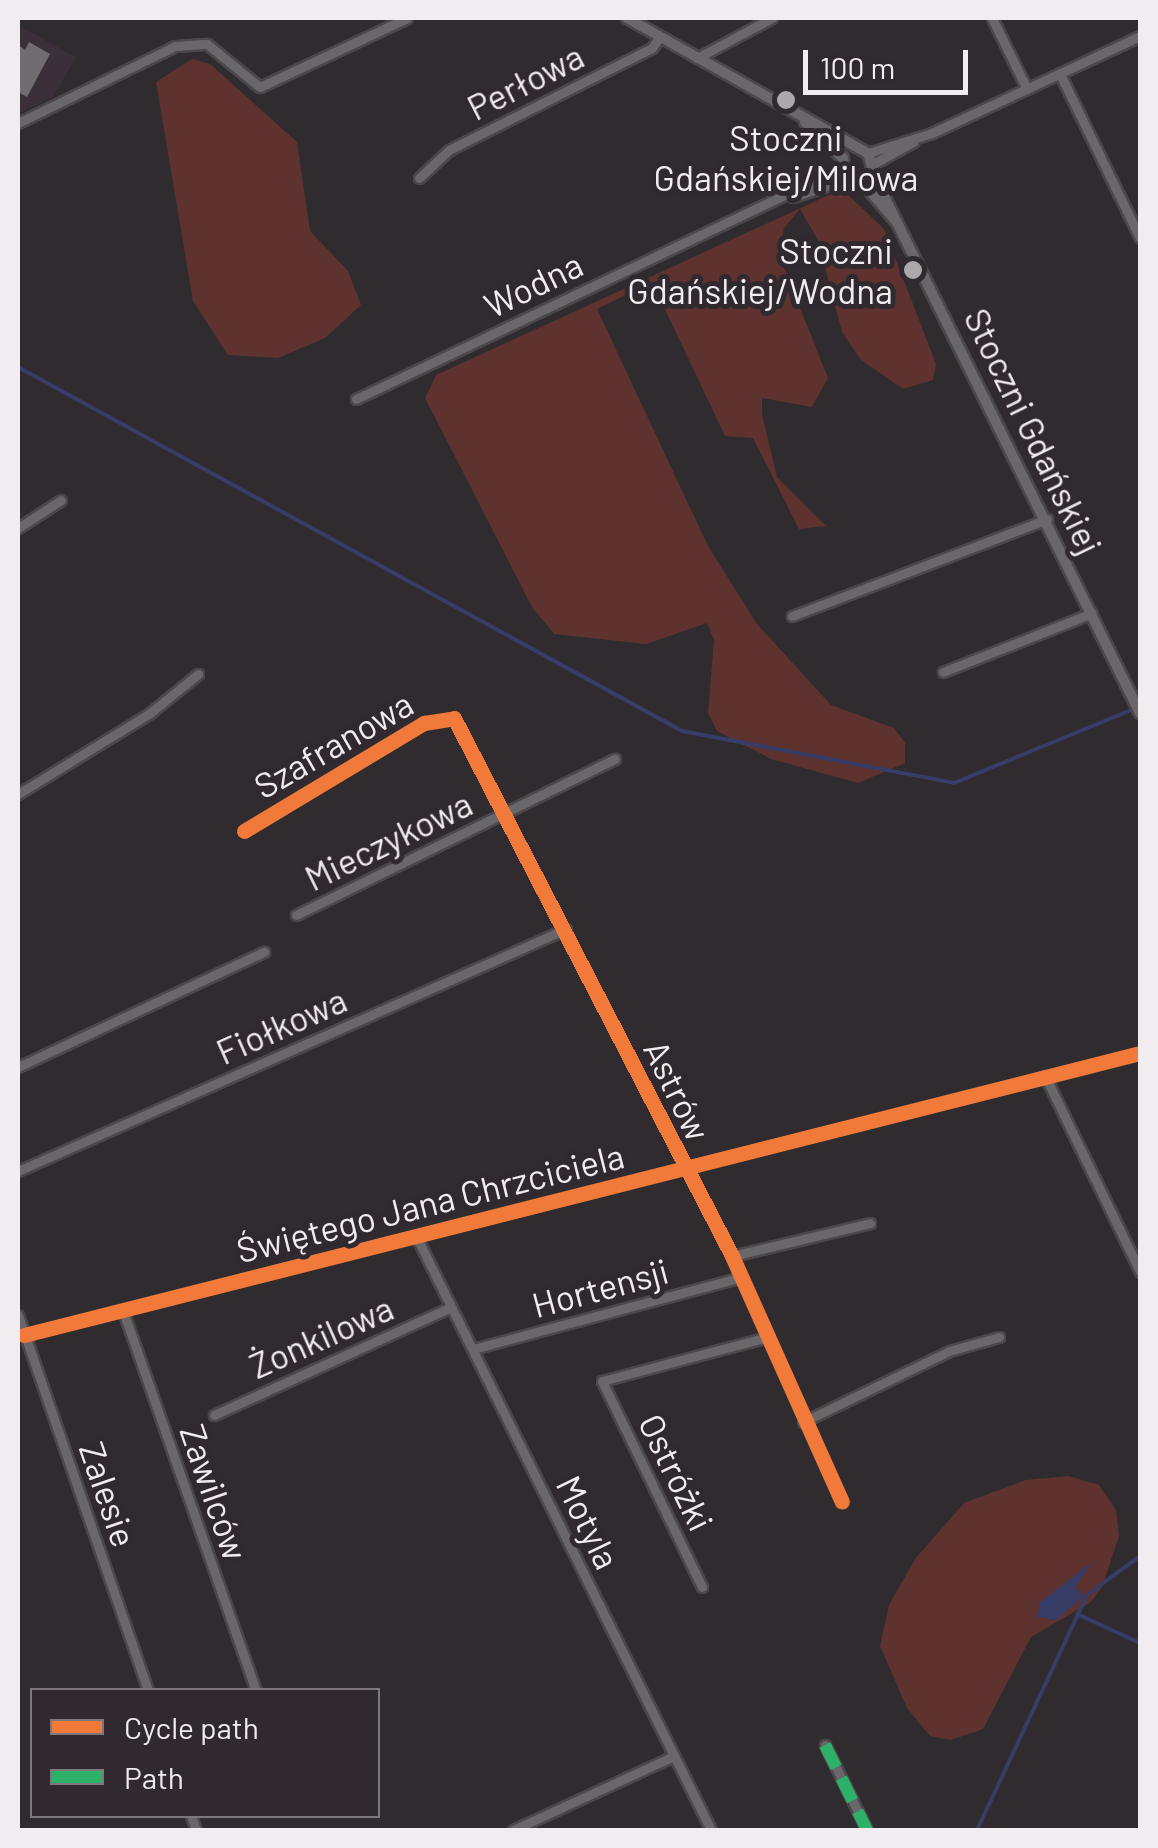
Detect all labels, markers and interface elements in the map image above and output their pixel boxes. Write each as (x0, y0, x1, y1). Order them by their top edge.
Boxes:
scale bar (808, 30, 973, 92)
street label: Perłowa (460, 34, 590, 128)
text: 100 m (820, 49, 895, 85)
marker: Stoczni Gdańskiej/Milowa (775, 89, 797, 111)
place label: Stoczni Gdańskiej/Milowa (654, 116, 918, 198)
place label: Stoczni Gdańskiej/Wodna (627, 229, 893, 311)
street label: Wodna (477, 242, 589, 326)
marker: Stoczni Gdańskiej/Wodna (902, 259, 924, 281)
street label: Stoczni Gdańskiej (956, 301, 1112, 561)
street label: Szafranowa (246, 682, 420, 806)
street label: Mieczykowa (298, 782, 478, 898)
street label: Fiołkowa (210, 978, 352, 1072)
street label: Astrów (636, 1033, 720, 1147)
street label: Świętego Jana Chrzciciela (232, 1133, 628, 1271)
street label: Hortensji (527, 1249, 673, 1325)
street label: Żonkilowa (243, 1286, 399, 1386)
street label: Ostróżki (631, 1407, 723, 1537)
street label: Zawilców (172, 1419, 258, 1565)
street label: Zalesie (72, 1436, 146, 1552)
street label: Motyla (548, 1468, 630, 1576)
legend (30, 1688, 380, 1818)
text: Cycle path (124, 1709, 259, 1745)
text: Path (124, 1759, 184, 1795)

